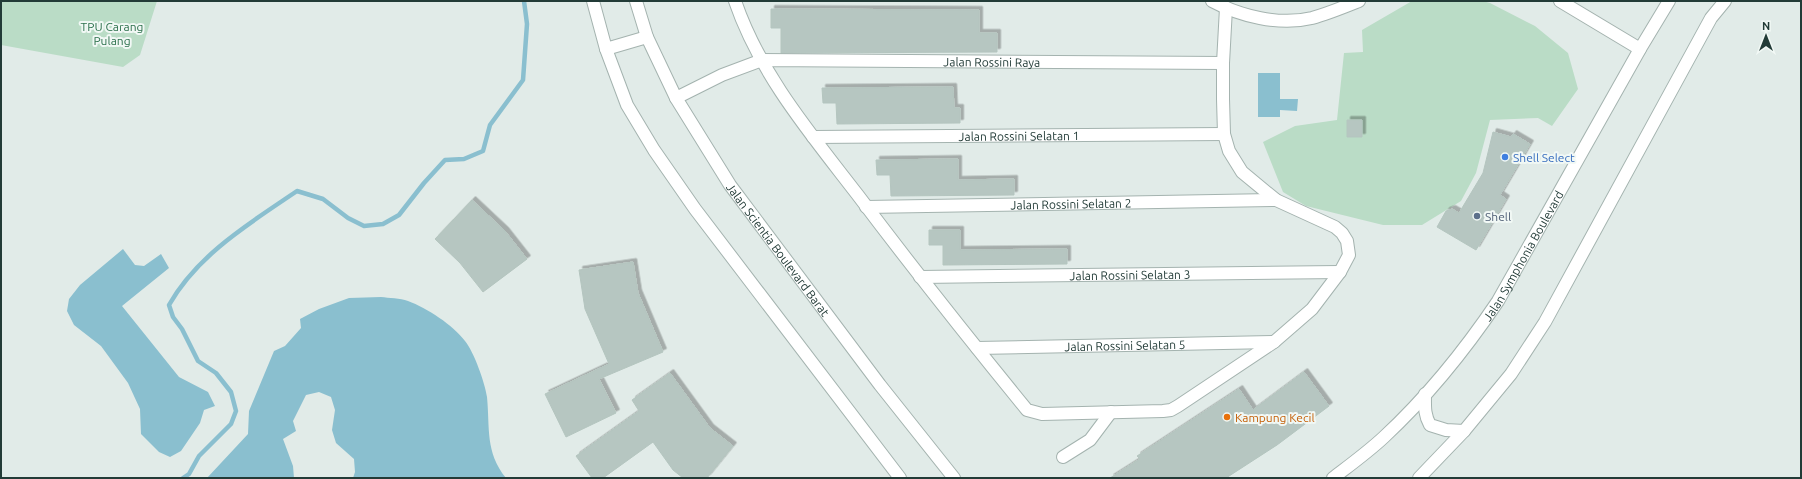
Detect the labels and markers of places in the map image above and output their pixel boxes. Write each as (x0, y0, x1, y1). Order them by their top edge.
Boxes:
place label: Shell Select (1513, 151, 1575, 164)
marker: Shell Select (1500, 152, 1510, 162)
place label: Shell (1485, 210, 1511, 223)
marker: Shell (1472, 211, 1482, 221)
place label: Kampung Kecil (1235, 411, 1315, 424)
marker: Kampung Kecil (1222, 412, 1232, 422)

